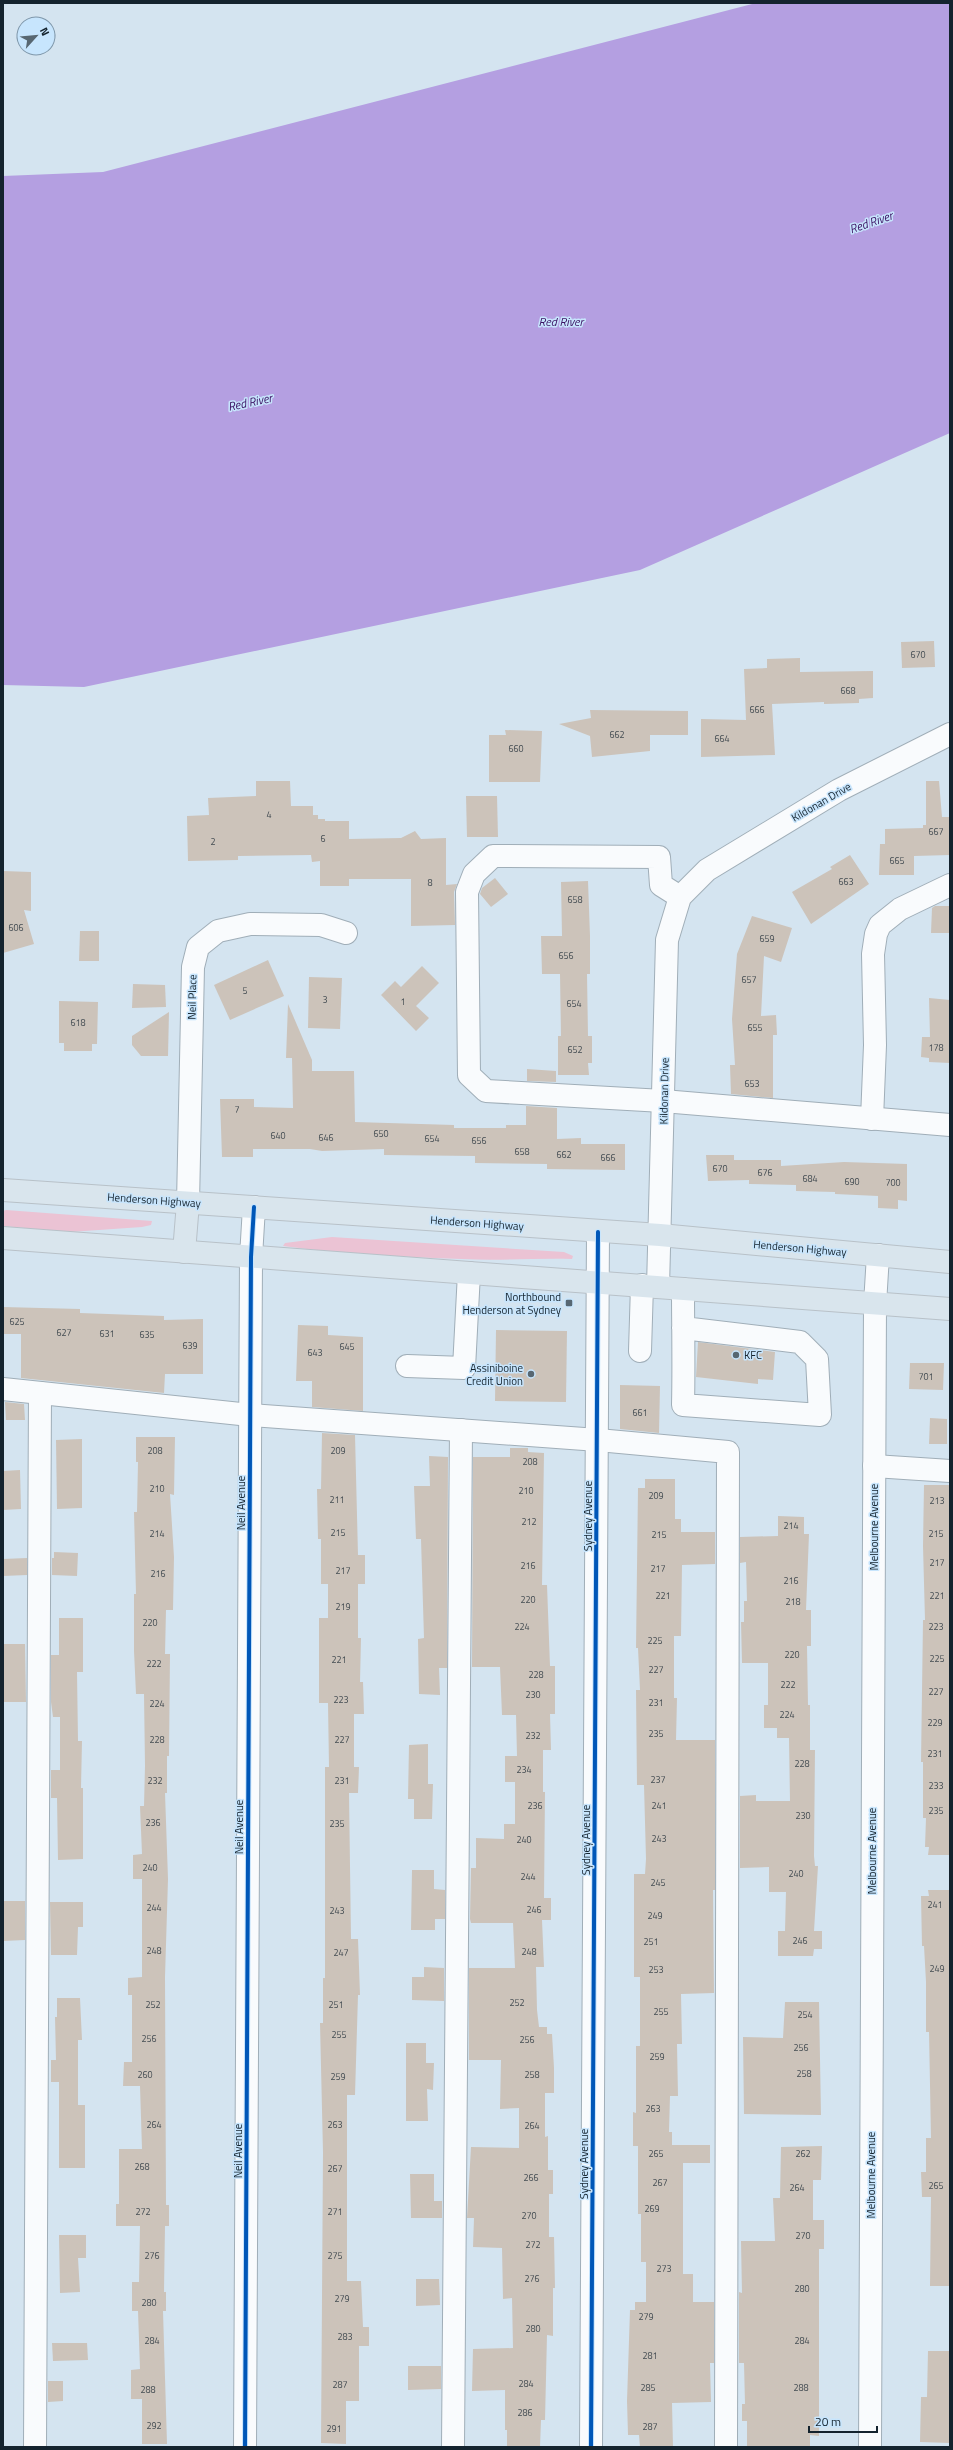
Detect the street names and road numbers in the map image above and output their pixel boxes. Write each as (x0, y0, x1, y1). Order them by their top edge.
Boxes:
street label: Kildonan Drive (788, 778, 854, 826)
street label: Neil Place (184, 974, 200, 1020)
street label: Kildonan Drive (655, 1057, 673, 1124)
street label: Henderson Highway (107, 1189, 202, 1211)
street label: Henderson Highway (430, 1212, 525, 1234)
street label: Henderson Highway (753, 1236, 848, 1260)
street label: Neil Avenue (233, 1475, 249, 1530)
street label: Sydney Avenue (580, 1480, 596, 1551)
street label: Melbourne Avenue (866, 1483, 882, 1570)
street label: Neil Avenue (231, 1799, 247, 1854)
street label: Sydney Avenue (578, 1804, 594, 1875)
street label: Melbourne Avenue (864, 1807, 880, 1894)
street label: Neil Avenue (230, 2123, 246, 2178)
street label: Sydney Avenue (576, 2128, 592, 2199)
street label: Melbourne Avenue (863, 2131, 879, 2218)

